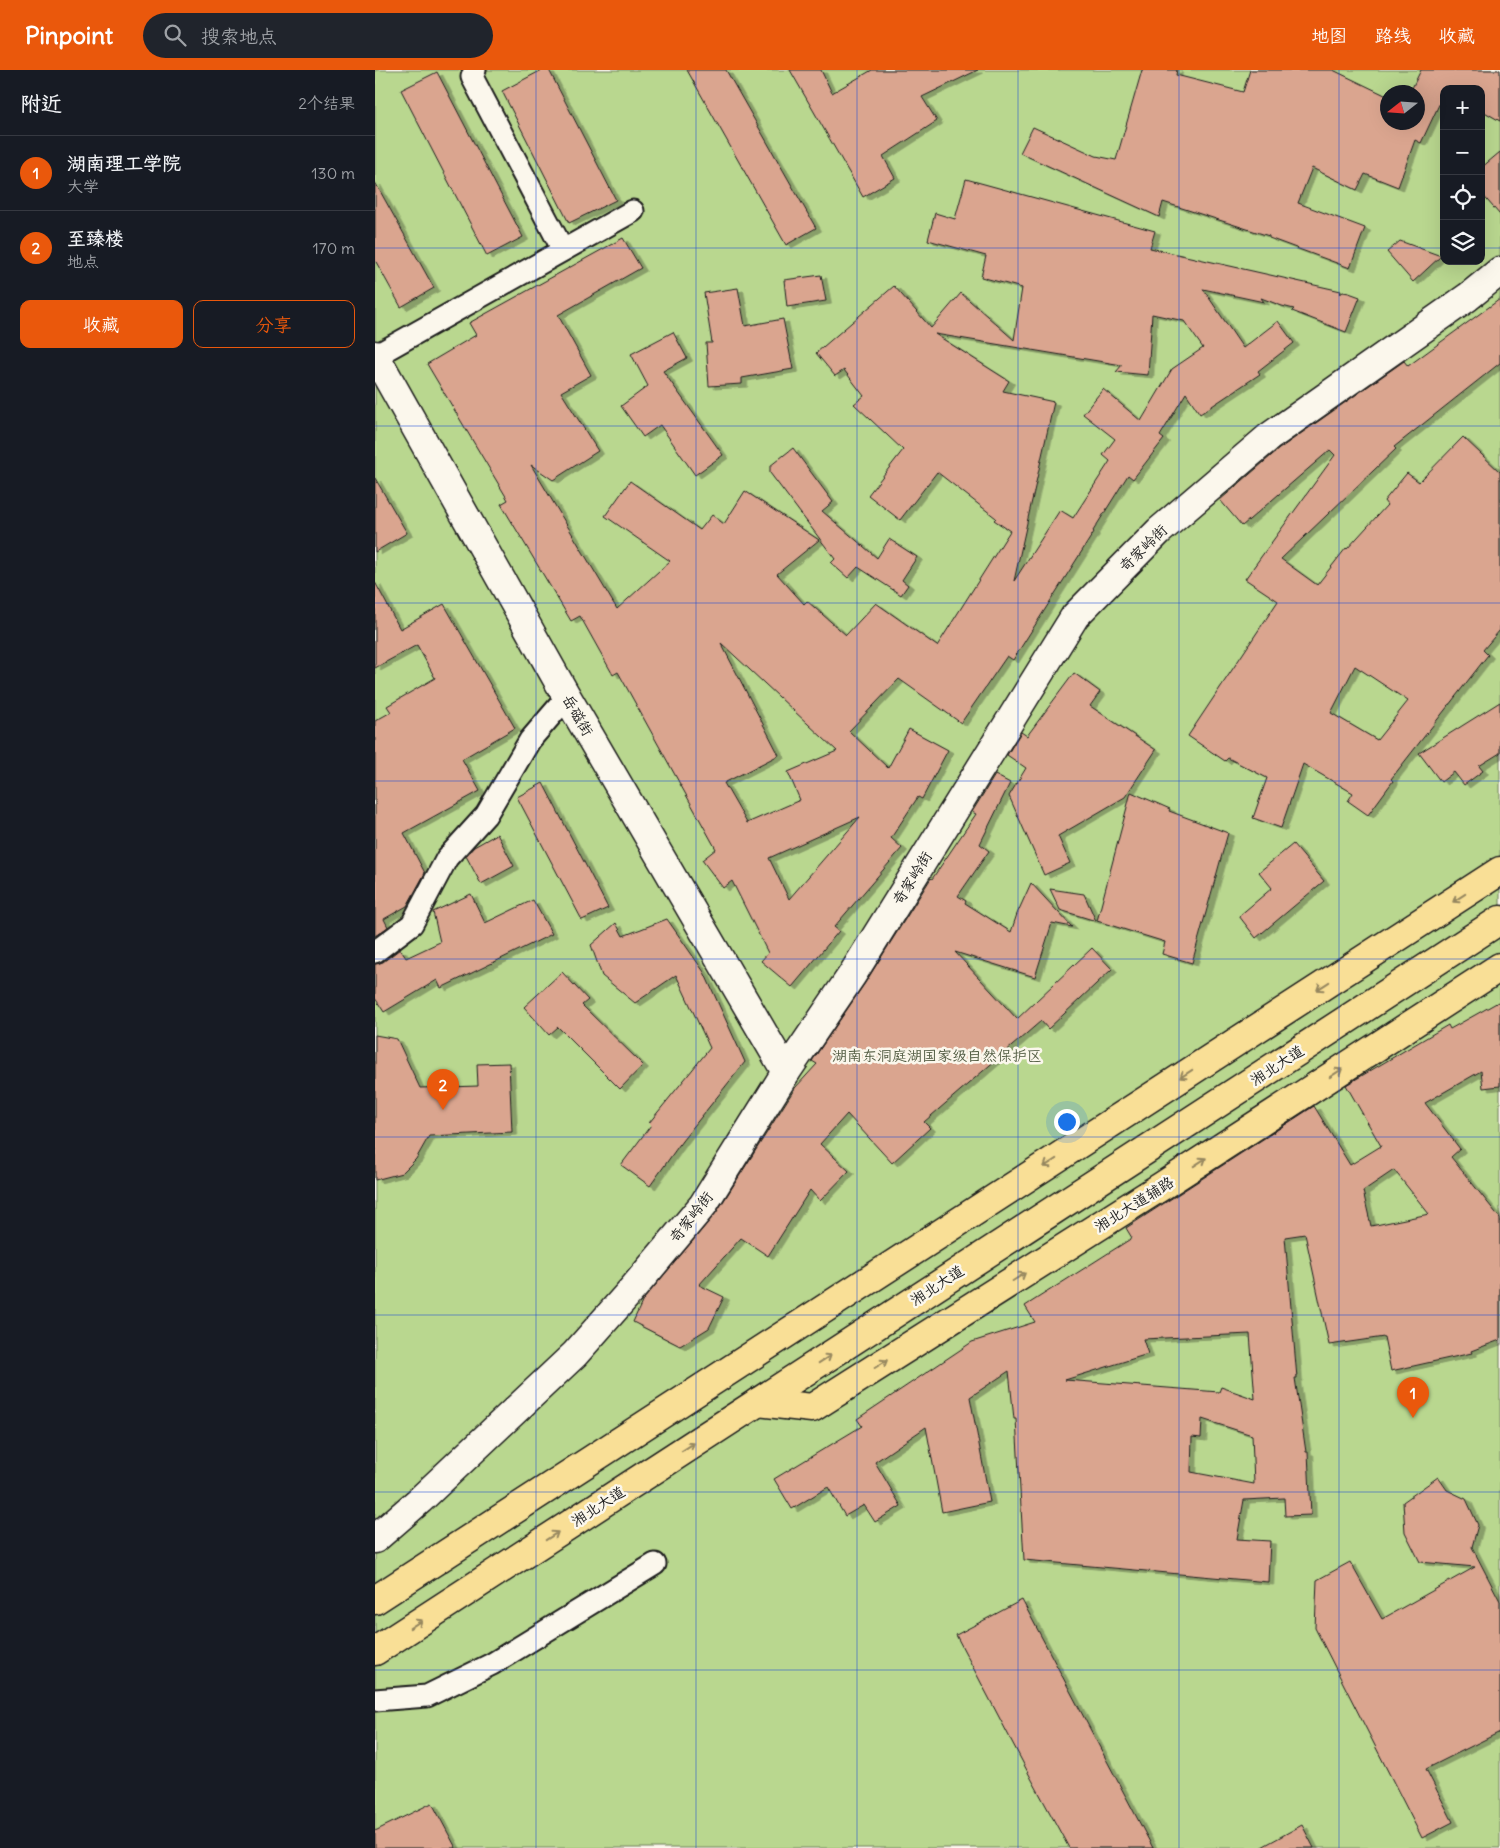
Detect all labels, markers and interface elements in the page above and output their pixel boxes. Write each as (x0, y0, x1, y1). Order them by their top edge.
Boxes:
search box (143, 13, 493, 58)
text: Pinpoint (25, 20, 113, 50)
icon: search (161, 21, 189, 49)
text: 搜索地点 (201, 24, 277, 48)
text: 地图 (1311, 24, 1347, 47)
text: 路线 (1375, 24, 1411, 47)
text: 收藏 (1439, 24, 1475, 47)
north arrow (1380, 85, 1425, 130)
map controls (1440, 85, 1485, 265)
button: + (1440, 85, 1485, 130)
text: 附近 (20, 90, 62, 117)
text: 2个结果 (298, 93, 355, 113)
button: − (1440, 130, 1485, 175)
text: 湖南理工学院 (67, 151, 181, 175)
text: 1 (33, 163, 39, 183)
text: 130 m (311, 163, 355, 183)
button: locate (1440, 175, 1485, 220)
text: 大学 (67, 176, 99, 196)
button: layers (1440, 220, 1485, 265)
text: 至臻楼 (67, 226, 124, 250)
text: 2 (32, 238, 40, 258)
text: 170 m (312, 238, 355, 258)
text: 地点 (67, 251, 99, 271)
button: 收藏 (20, 300, 183, 348)
button: 分享 (193, 300, 355, 348)
street label: 奇家岭街 (1115, 520, 1171, 576)
street label: 岳磁街 (559, 691, 597, 739)
street label: 奇家岭街 (888, 848, 936, 908)
one-way arrow (1453, 893, 1467, 903)
one-way arrow (1316, 981, 1330, 991)
street label: 湘北大道 (1247, 1041, 1307, 1089)
park label: 湖南东洞庭湖国家级自然保护区 (832, 1046, 1042, 1065)
one-way arrow (1329, 1068, 1343, 1078)
pin: 2 (427, 1069, 459, 1110)
one-way arrow (1180, 1070, 1194, 1080)
your location (1054, 1109, 1080, 1135)
one-way arrow (1043, 1157, 1057, 1168)
one-way arrow (1193, 1157, 1207, 1167)
street label: 湘北大道辅路 (1091, 1172, 1177, 1236)
street label: 奇家岭街 (665, 1188, 717, 1246)
street label: 湘北大道 (907, 1261, 967, 1309)
one-way arrow (1011, 1272, 1025, 1282)
one-way arrow (817, 1354, 831, 1364)
one-way arrow (874, 1359, 888, 1369)
pin: 1 (1397, 1377, 1429, 1418)
one-way arrow (681, 1442, 695, 1452)
street label: 湘北大道 (568, 1482, 628, 1530)
one-way arrow (545, 1531, 559, 1541)
one-way arrow (409, 1619, 423, 1630)

